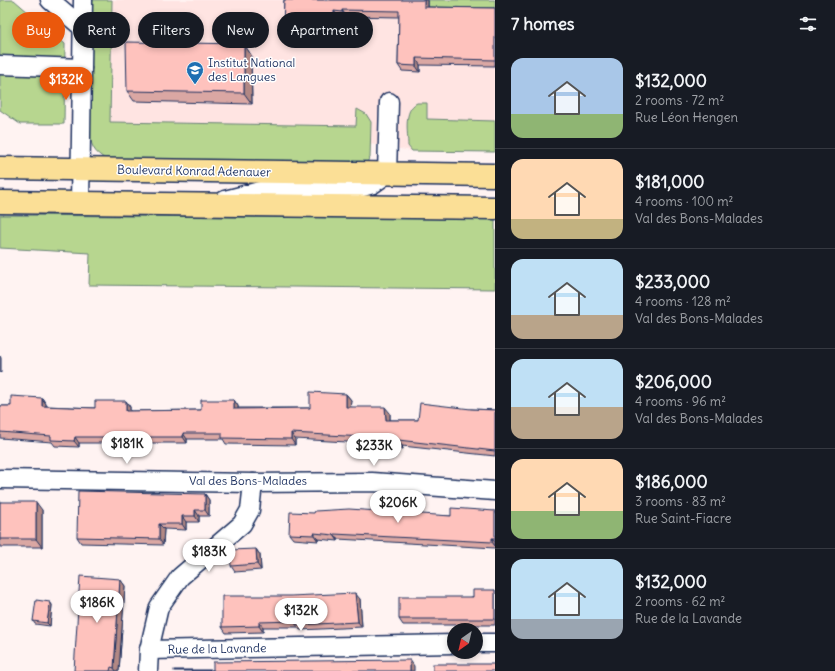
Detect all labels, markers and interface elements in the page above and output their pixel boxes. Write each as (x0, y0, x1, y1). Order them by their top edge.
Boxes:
chip: Buy (12, 12, 65, 48)
chip: Rent (73, 12, 130, 48)
chip: Filters (138, 12, 204, 48)
chip: New (212, 12, 269, 48)
chip: Apartment (277, 12, 373, 48)
text: 7 homes (511, 13, 575, 35)
icon: filters (797, 13, 819, 35)
place label: Institut National des Langues (208, 55, 295, 84)
school or university icon: Institut National des Langues (185, 60, 205, 85)
pin: $132K (38, 67, 94, 101)
text: $132,000 (635, 70, 707, 92)
text: $132K (49, 71, 83, 88)
icon: home (543, 74, 591, 122)
text: 2 rooms · 72 m² (635, 92, 724, 109)
text: Rue Léon Hengen (635, 109, 738, 126)
street label: Boulevard Konrad Adenauer (117, 162, 271, 179)
text: $181,000 (635, 171, 705, 193)
icon: home (543, 175, 591, 223)
text: 4 rooms · 100 m² (635, 193, 733, 210)
text: Val des Bons-Malades (635, 210, 763, 227)
text: $233,000 (635, 271, 710, 293)
icon: home (543, 275, 591, 323)
text: 4 rooms · 128 m² (635, 293, 731, 310)
text: Val des Bons-Malades (635, 310, 763, 327)
text: $206,000 (635, 371, 712, 393)
icon: home (543, 375, 591, 423)
text: 4 rooms · 96 m² (635, 393, 726, 410)
text: Val des Bons-Malades (635, 410, 763, 427)
pin: $181K (99, 431, 155, 465)
pin: $233K (346, 433, 402, 467)
text: $181K (111, 435, 143, 452)
text: $233K (355, 437, 393, 454)
text: $186,000 (635, 471, 708, 493)
street label: Val des Bons-Malades (189, 473, 307, 488)
icon: home (543, 475, 591, 523)
pin: $206K (370, 490, 426, 524)
text: 3 rooms · 83 m² (635, 493, 726, 510)
text: $206K (379, 494, 417, 511)
text: Rue Saint-Fiacre (635, 510, 732, 527)
pin: $183K (181, 539, 237, 573)
text: $183K (191, 543, 227, 560)
text: $132,000 (635, 571, 707, 593)
icon: home (543, 575, 591, 623)
pin: $186K (69, 590, 125, 624)
text: 2 rooms · 62 m² (635, 593, 725, 610)
text: $186K (79, 594, 115, 611)
pin: $132K (273, 598, 329, 632)
text: $132K (284, 602, 318, 619)
text: Rue de la Lavande (635, 610, 742, 627)
north arrow (447, 623, 483, 659)
map controls (447, 623, 483, 659)
street label: Rue de la Lavande (167, 640, 267, 657)

